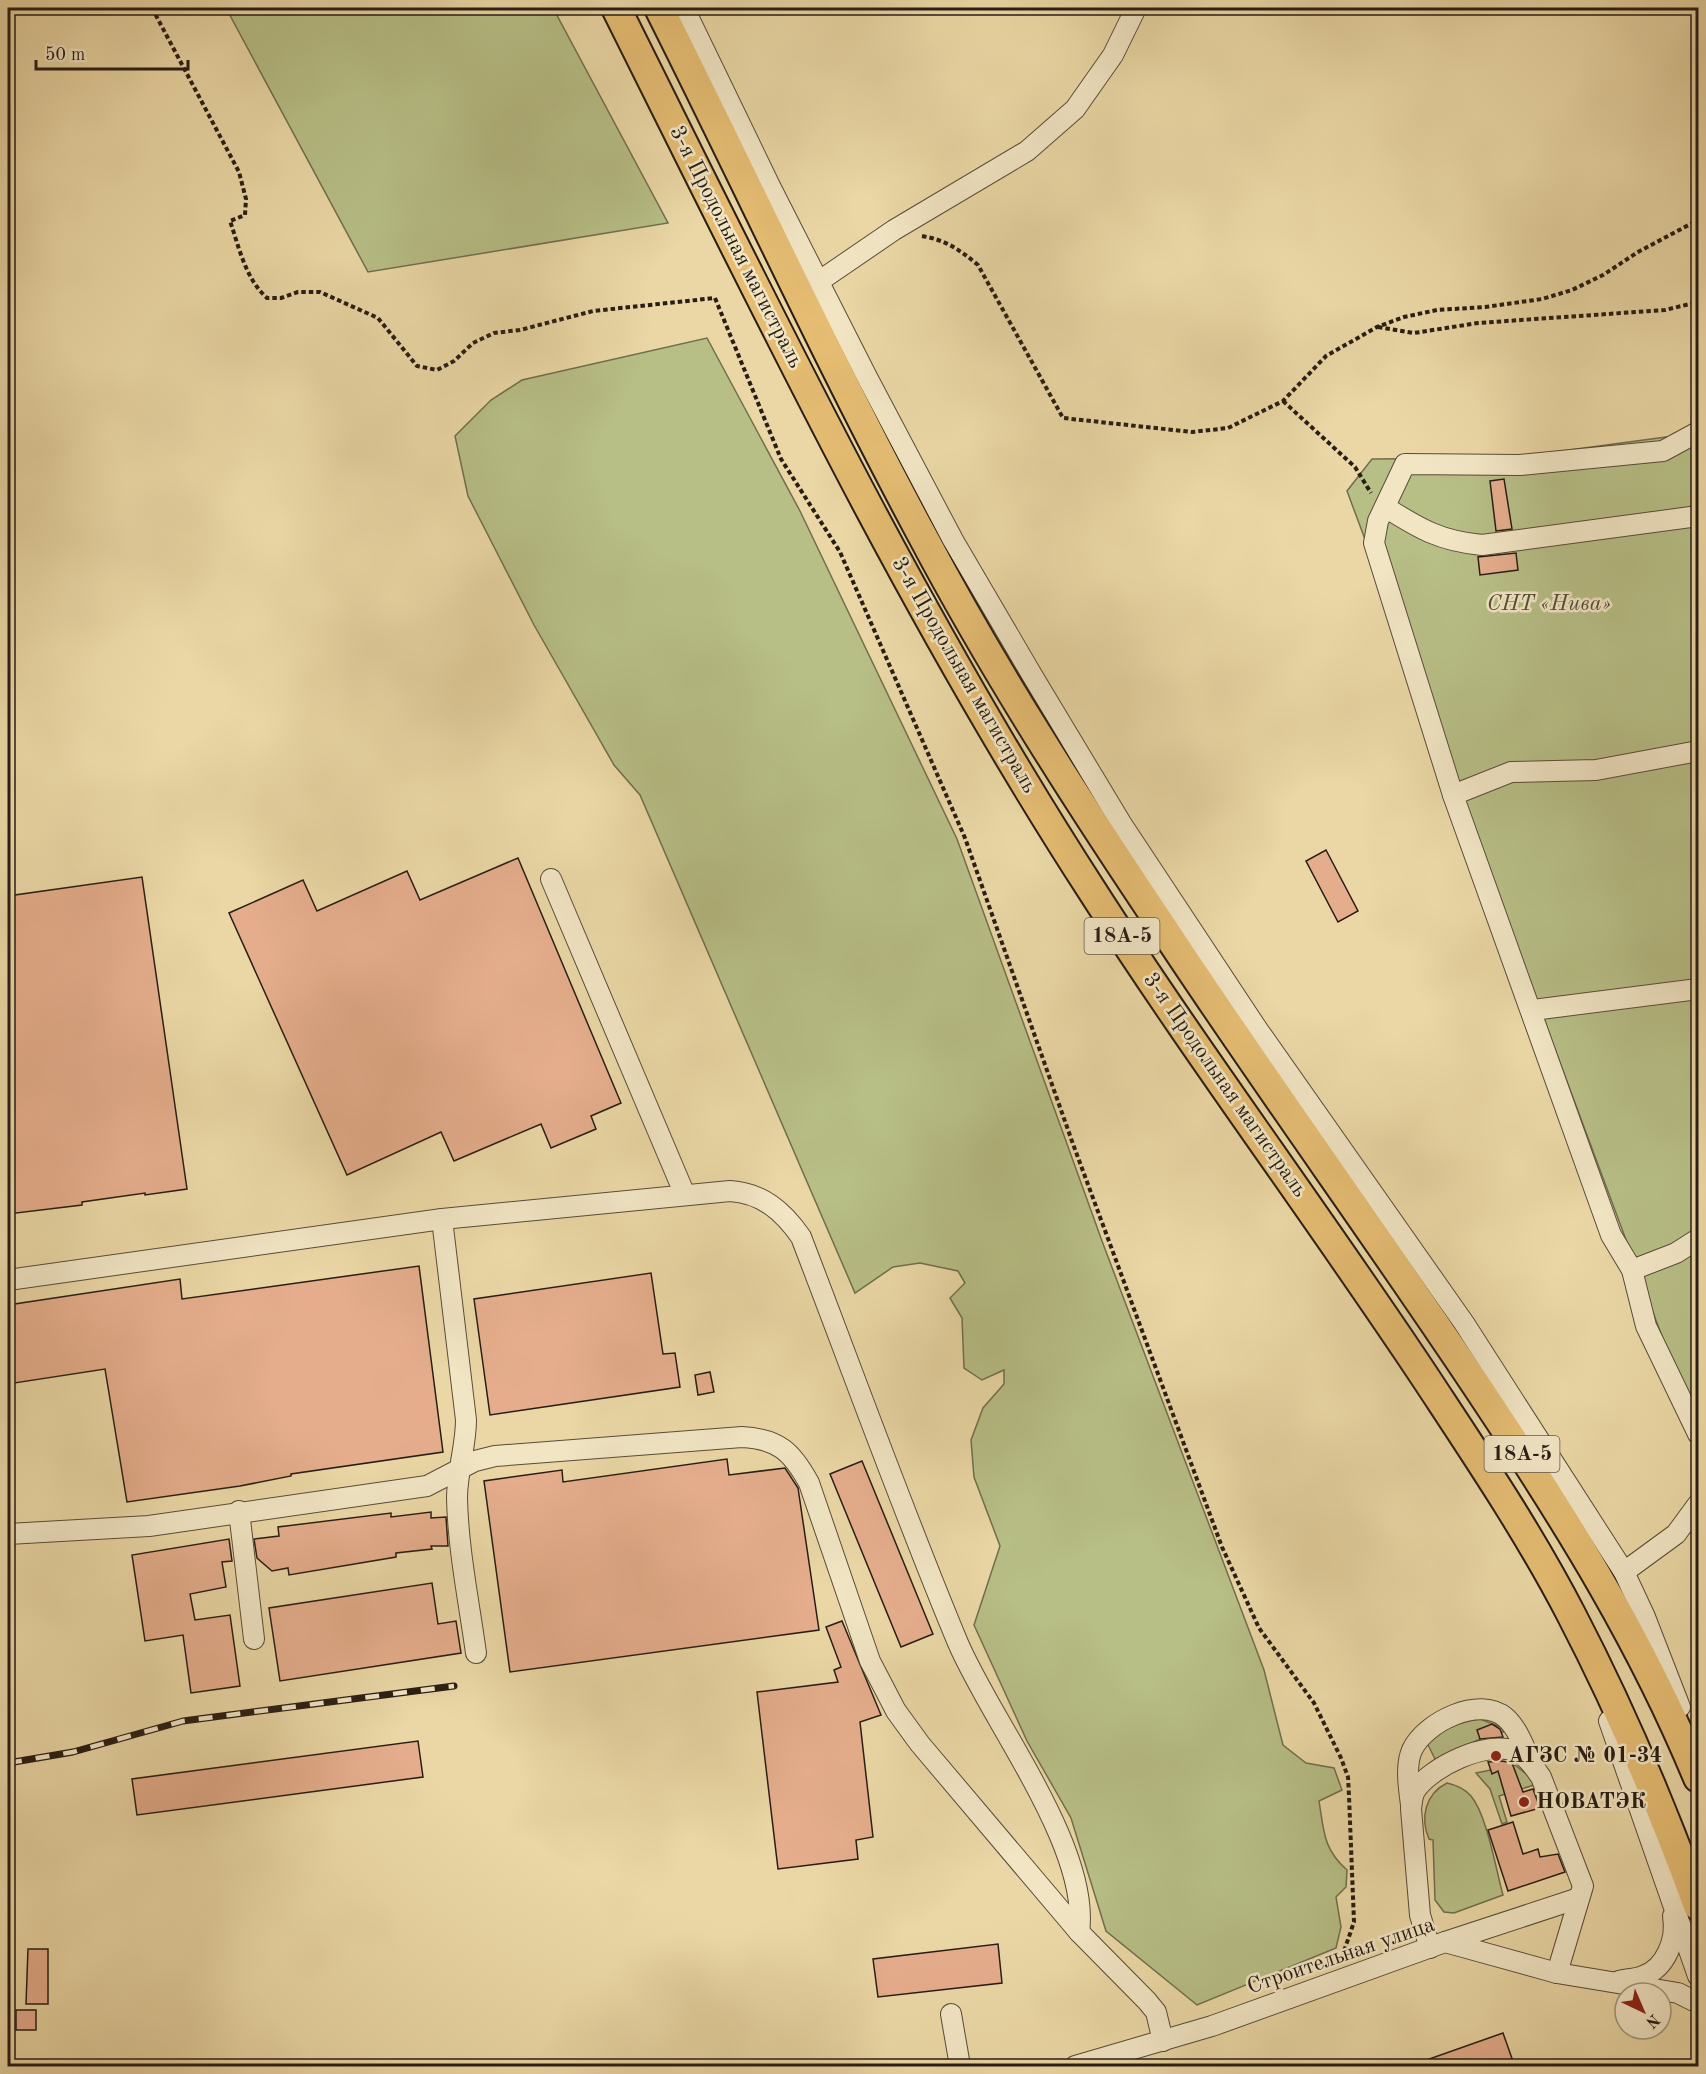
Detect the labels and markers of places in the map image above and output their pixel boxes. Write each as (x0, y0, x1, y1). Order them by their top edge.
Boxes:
place label: АГЗС № 01-34 (1508, 1745, 1662, 1767)
marker: АГЗС № 01-34 (1489, 1749, 1503, 1763)
place label: НОВАТЭК (1536, 1791, 1646, 1813)
marker: НОВАТЭК (1517, 1795, 1531, 1809)

